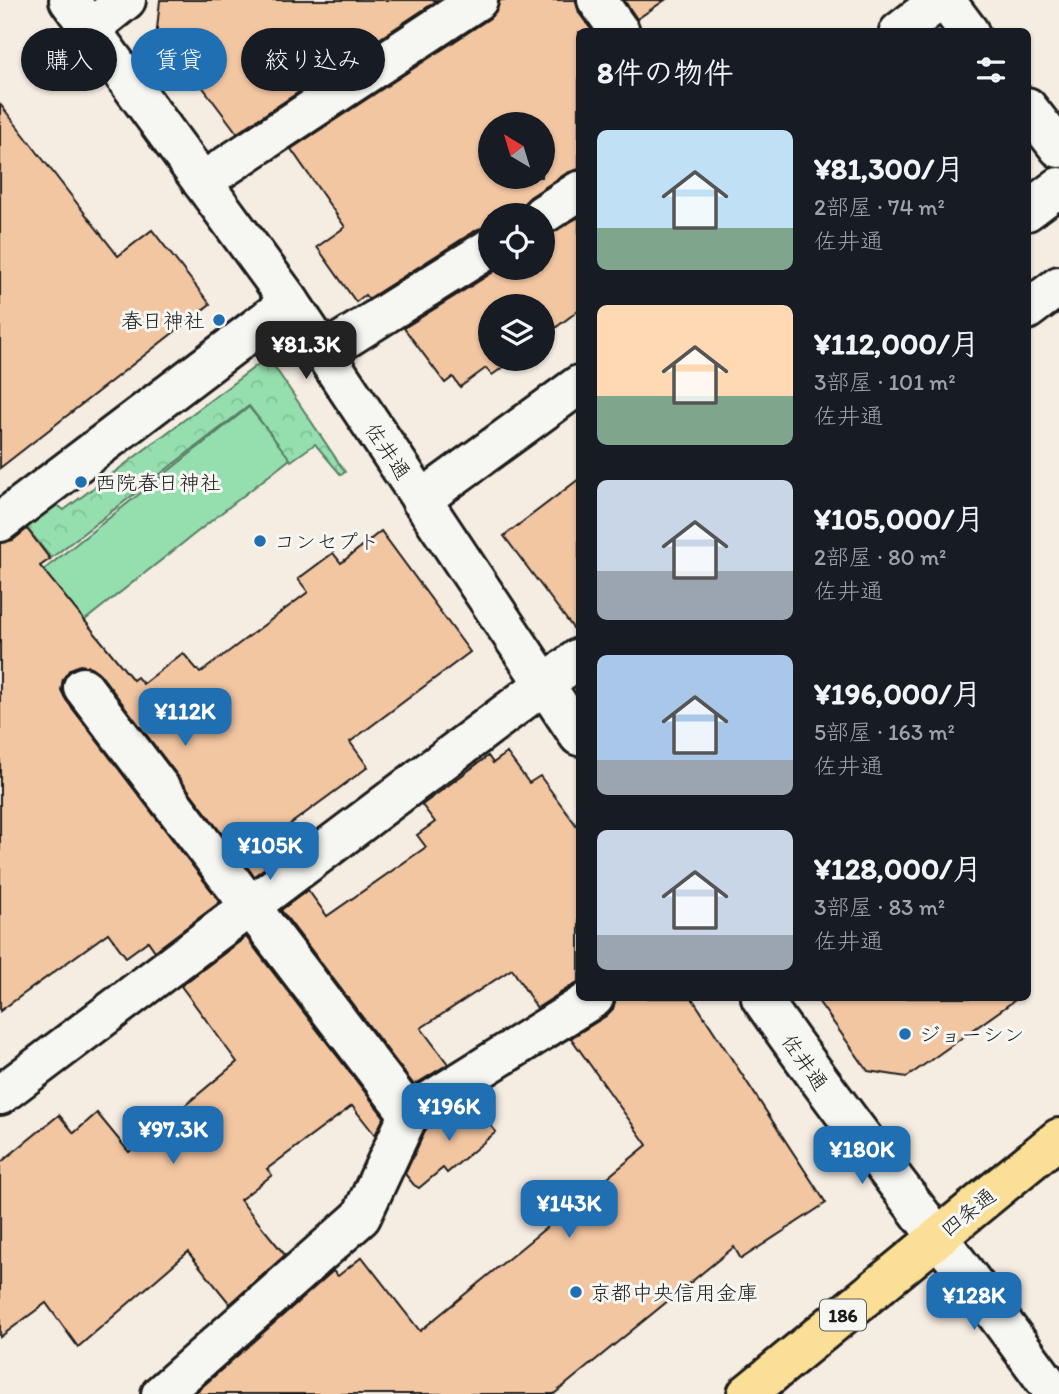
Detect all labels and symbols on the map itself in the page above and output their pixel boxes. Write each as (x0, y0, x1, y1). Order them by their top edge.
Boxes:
north arrow (478, 112, 555, 189)
place label: 春日神社 (121, 308, 205, 333)
marker: 春日神社 (211, 312, 227, 328)
pin: ¥81.3K (249, 322, 363, 381)
street label: 佐井通 (360, 418, 416, 484)
place label: 西院春日神社 (95, 470, 221, 495)
marker: 西院春日神社 (73, 474, 89, 490)
place label: コンセプト (274, 529, 379, 554)
marker: コンセプト (252, 533, 268, 549)
pin: ¥112K (136, 688, 234, 748)
pin: ¥105K (221, 822, 319, 882)
place label: ジョーシン (919, 1022, 1024, 1047)
marker: ジョーシン (897, 1026, 913, 1042)
street label: 佐井通 (777, 1029, 833, 1095)
pin: ¥196K (400, 1084, 498, 1143)
pin: ¥97.3K (116, 1106, 230, 1166)
pin: ¥180K (813, 1126, 911, 1186)
pin: ¥143K (520, 1180, 618, 1240)
street label: 四条通 (936, 1182, 1000, 1242)
pin: ¥128K (925, 1272, 1023, 1332)
place label: 京都中央信用金庫 (590, 1280, 758, 1305)
marker: 京都中央信用金庫 (568, 1284, 584, 1300)
road number: 186 (820, 1300, 866, 1330)

